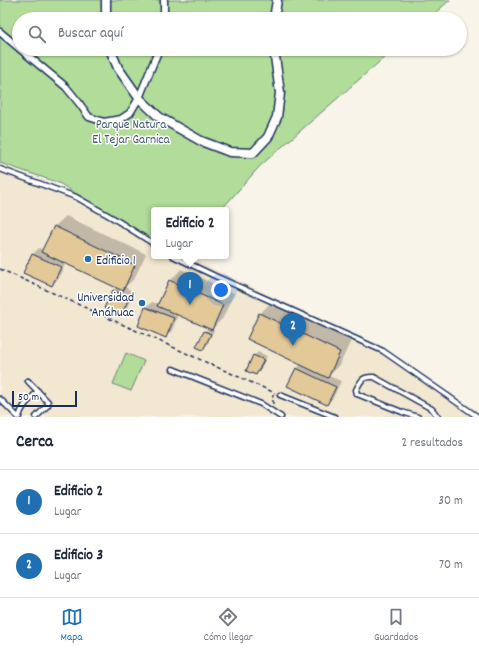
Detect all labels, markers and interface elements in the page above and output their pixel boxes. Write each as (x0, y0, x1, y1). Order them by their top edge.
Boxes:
search box (12, 12, 467, 56)
icon: search (26, 23, 48, 45)
text: Buscar aquí (58, 23, 123, 45)
park label: Parque Natura El Tejar Garnica (92, 116, 171, 150)
popup (151, 207, 229, 259)
text: Edificio 2 (166, 213, 214, 235)
text: Lugar (166, 235, 193, 254)
place label: Edificio 1 (96, 252, 136, 271)
marker: Edificio 1 (83, 254, 93, 264)
pin: 1 (177, 272, 203, 305)
your location (211, 280, 231, 300)
place label: Universidad Anáhuac (77, 289, 134, 323)
marker: Universidad Anáhuac (137, 298, 147, 308)
pin: 2 (280, 313, 306, 346)
scale bar (12, 389, 77, 408)
text: 50 m (18, 390, 39, 406)
text: Cerca (16, 431, 53, 455)
text: 2 resultados (401, 434, 463, 453)
text: Edificio 2 (54, 481, 103, 503)
text: 1 (28, 492, 30, 511)
text: 30 m (438, 492, 463, 511)
text: Lugar (54, 503, 82, 522)
text: Edificio 3 (54, 545, 103, 567)
text: 2 (26, 556, 32, 575)
text: 70 m (439, 556, 463, 575)
text: Lugar (54, 567, 82, 586)
tab: Mapa (61, 606, 83, 646)
tab: Cómo llegar (204, 606, 253, 646)
tab: Guardados (374, 606, 418, 646)

